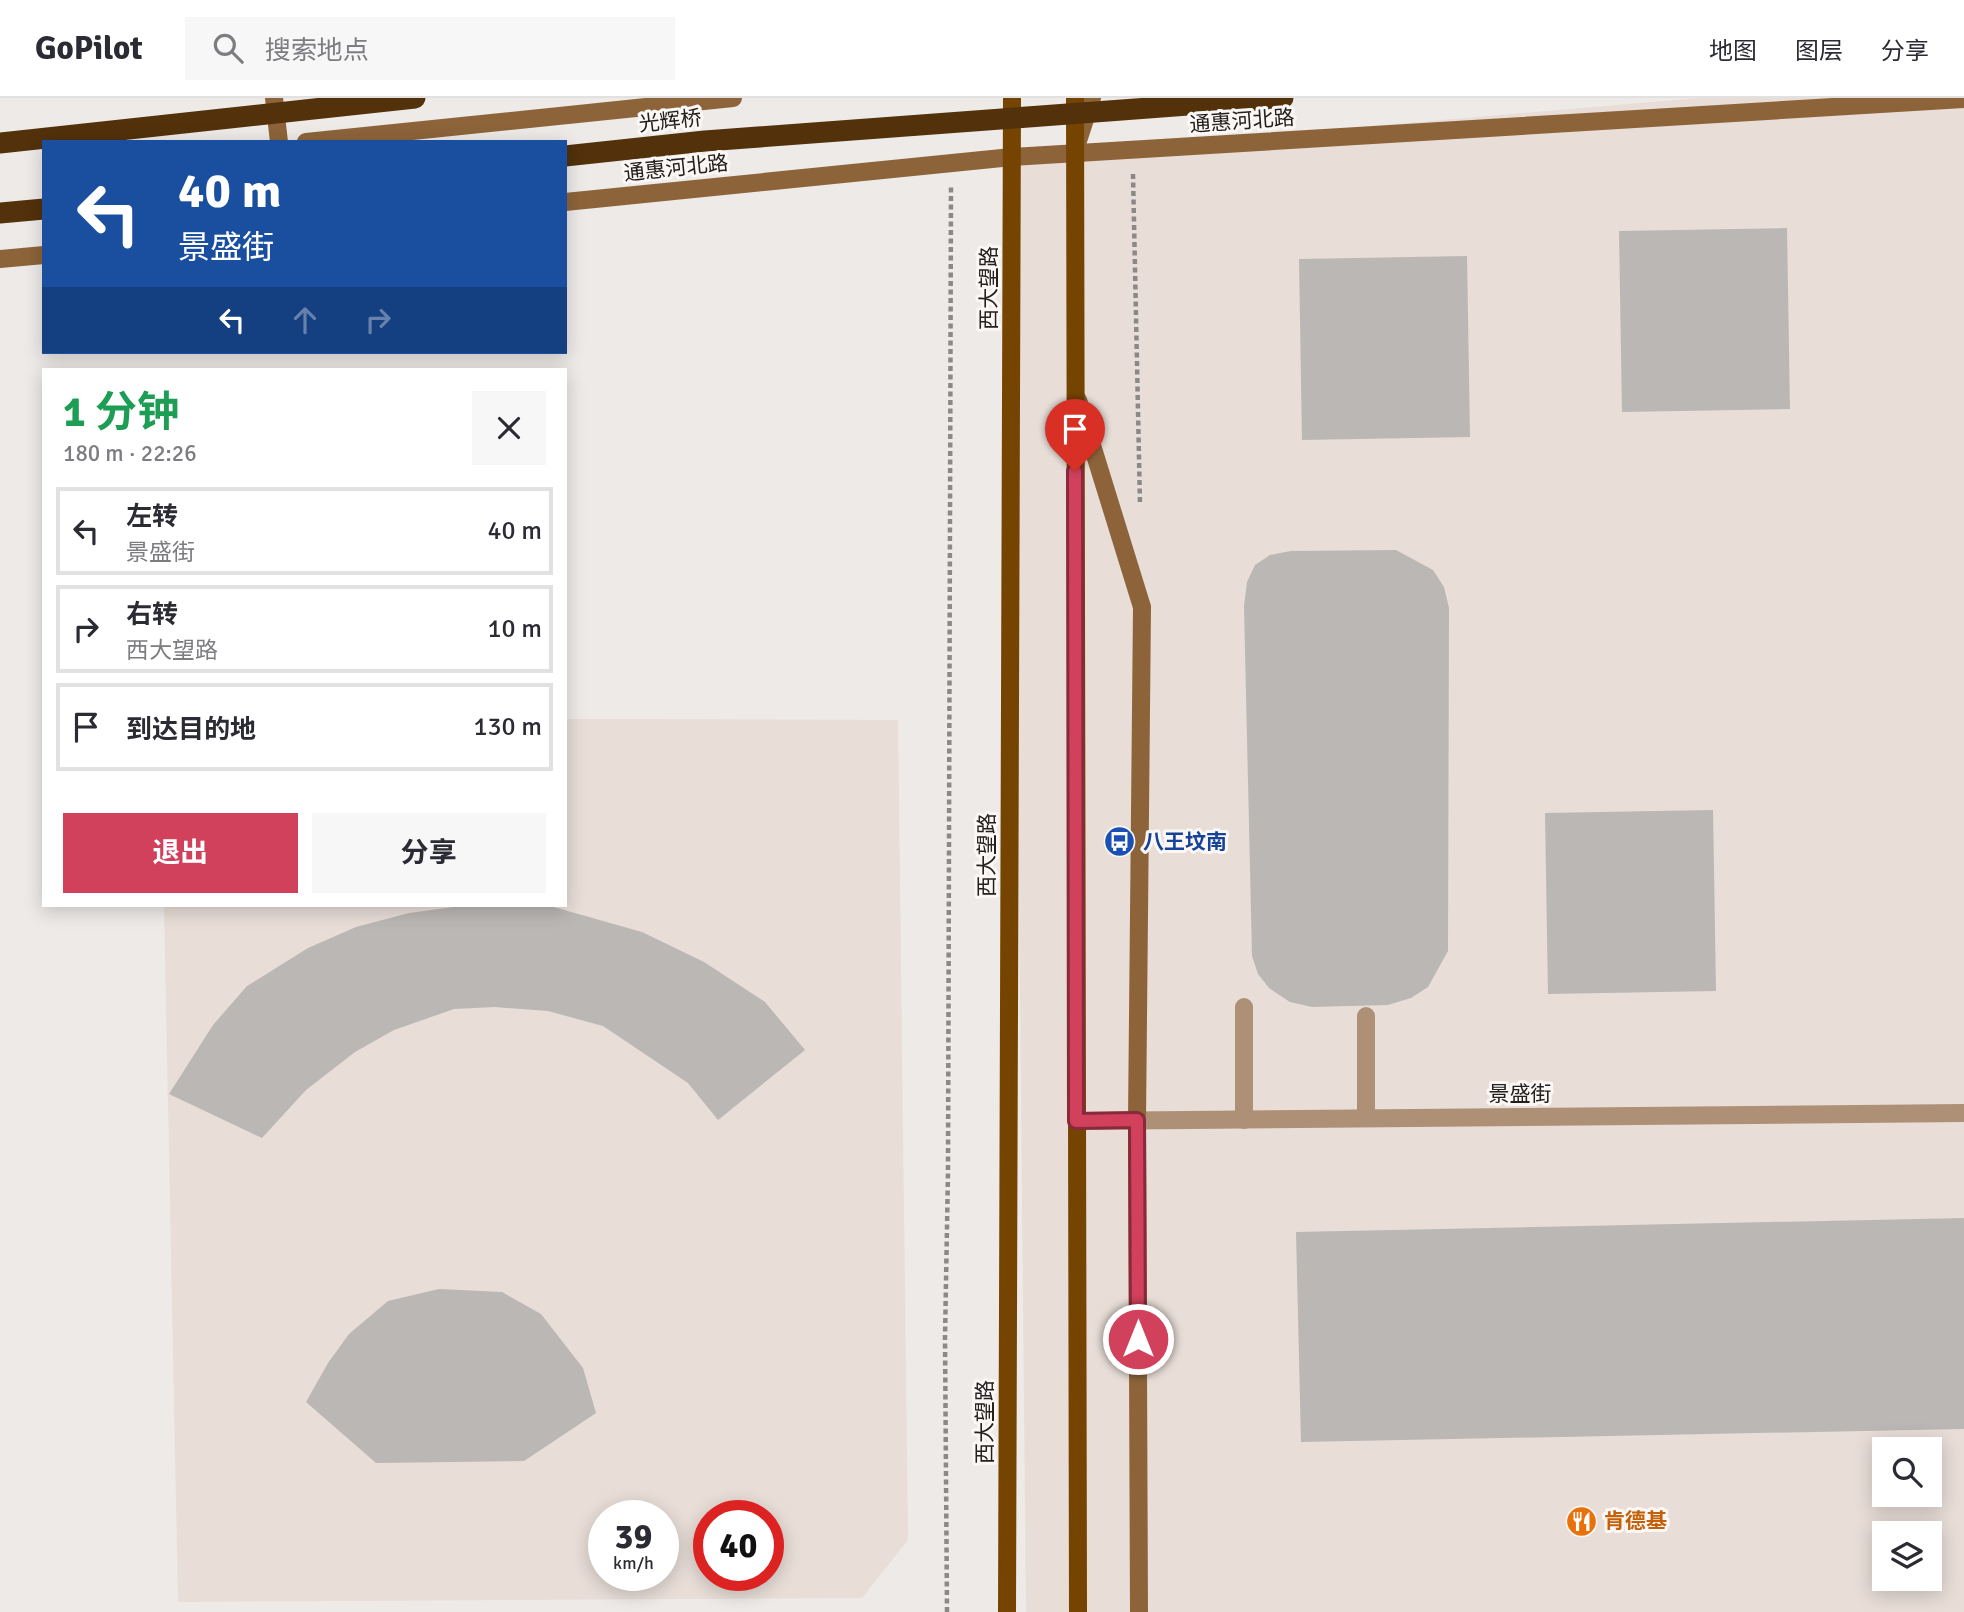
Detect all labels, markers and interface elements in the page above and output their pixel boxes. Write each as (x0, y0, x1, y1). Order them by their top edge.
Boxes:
search box (185, 17, 675, 80)
text: GoPilot (35, 28, 143, 69)
icon: search (209, 29, 247, 67)
text: 搜索地点 (265, 35, 369, 67)
text: 地图 (1709, 36, 1757, 66)
text: 图层 (1795, 36, 1843, 66)
text: 分享 (1881, 36, 1929, 66)
street label: 通惠河北路 (1189, 104, 1295, 138)
street label: 光辉桥 (637, 105, 703, 137)
street label: 通惠河北路 (622, 150, 730, 186)
text: 40 m (178, 161, 281, 221)
icon: left (63, 168, 154, 259)
text: 景盛街 (178, 228, 274, 267)
street label: 西大望路 (976, 246, 1002, 330)
icon: left (213, 301, 251, 339)
icon: ahead (286, 301, 324, 339)
icon: right (359, 301, 397, 339)
text: 1 分钟 (63, 387, 179, 438)
button: close (472, 391, 546, 465)
pin (1045, 399, 1105, 471)
icon: arrive (1056, 410, 1094, 448)
text: 180 m · 22:26 (63, 439, 197, 468)
text: 左转 (126, 501, 178, 533)
icon: left (67, 512, 105, 550)
text: 40 m (487, 515, 542, 547)
text: 景盛街 (126, 538, 195, 567)
text: 右转 (126, 599, 178, 631)
icon: right (67, 610, 105, 648)
text: 10 m (487, 613, 542, 645)
text: 西大望路 (126, 636, 218, 665)
icon: arrive (67, 708, 105, 746)
text: 130 m (473, 711, 542, 743)
text: 到达目的地 (126, 714, 256, 746)
button: 退出 (63, 813, 298, 893)
button: 分享 (312, 813, 546, 893)
street label: 西大望路 (974, 813, 1000, 897)
bus stop icon: 八王坟南 (1103, 825, 1137, 859)
place label: 八王坟南 (1143, 829, 1227, 855)
street label: 景盛街 (1489, 1081, 1552, 1107)
position arrow (1101, 1302, 1175, 1376)
street label: 西大望路 (972, 1380, 998, 1464)
map controls (1872, 1437, 1942, 1591)
button: search (1872, 1437, 1942, 1507)
speed limit sign: 40 (693, 1500, 784, 1591)
restaurant icon: 肯德基 (1564, 1504, 1598, 1538)
place label: 肯德基 (1604, 1508, 1667, 1534)
text: 39 (615, 1515, 652, 1558)
button: layers (1872, 1521, 1942, 1591)
text: km/h (613, 1552, 654, 1574)

